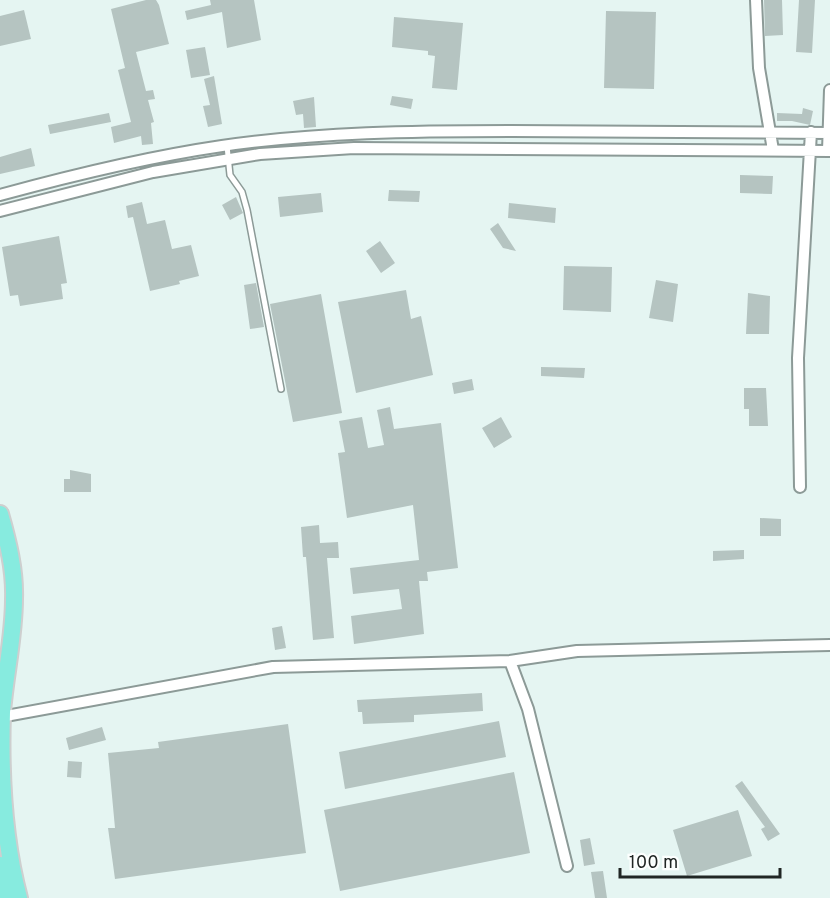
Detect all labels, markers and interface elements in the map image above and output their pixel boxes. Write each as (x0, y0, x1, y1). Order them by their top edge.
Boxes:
scale bar (620, 841, 780, 879)
text: 100 m (629, 852, 678, 875)

